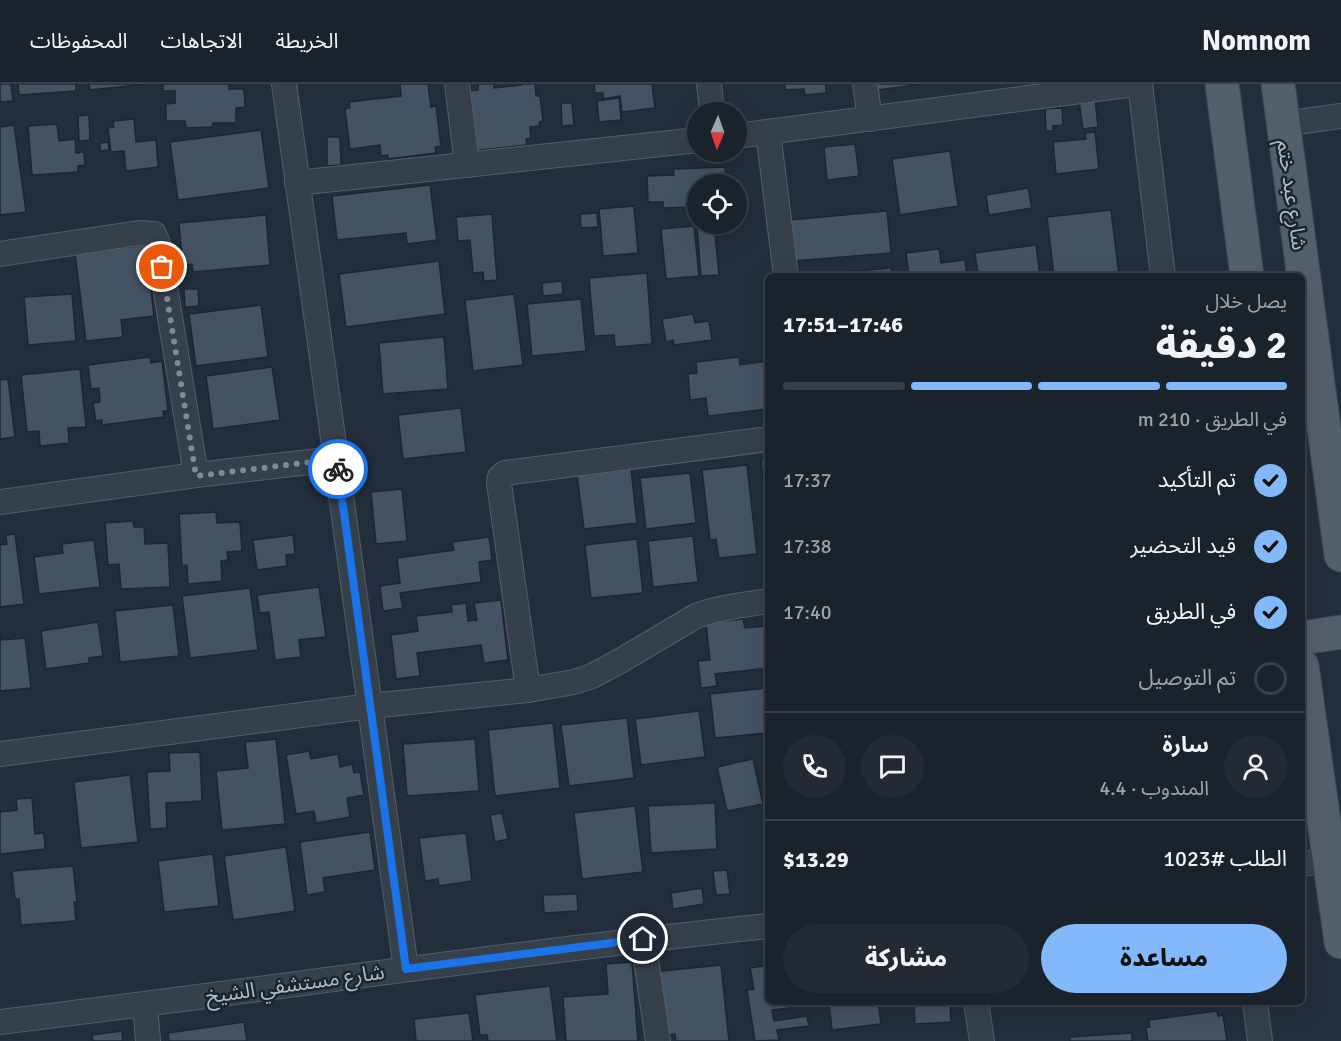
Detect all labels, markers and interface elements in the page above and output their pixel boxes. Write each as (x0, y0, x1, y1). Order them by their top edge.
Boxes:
text: Nomnom (1202, 24, 1311, 58)
text: المحفوظات (30, 28, 127, 54)
text: الاتجاهات (160, 28, 242, 54)
text: الخريطة (275, 28, 338, 54)
north arrow (687, 102, 747, 162)
map controls (687, 102, 747, 234)
street label: شارع عبد ختم (1269, 138, 1313, 252)
button: locate (687, 174, 747, 234)
pin (136, 241, 187, 292)
icon: bag (145, 250, 178, 283)
text: يصل خلال (1205, 289, 1287, 314)
text: 17:46–17:51 (783, 311, 903, 338)
text: 2 دقيقة (1156, 321, 1287, 369)
text: في الطريق · 210 m (1138, 407, 1287, 432)
courier (308, 439, 368, 499)
icon: bike (322, 453, 355, 486)
icon: check (1254, 464, 1287, 497)
text: تم التأكيد (1158, 466, 1236, 493)
text: 17:37 (783, 468, 832, 493)
icon: check (1254, 530, 1287, 563)
text: قيد التحضير (1130, 532, 1236, 559)
text: 17:38 (783, 534, 832, 559)
icon: check (1254, 596, 1287, 629)
text: في الطريق (1146, 598, 1236, 625)
text: 17:40 (783, 600, 832, 625)
text: تم التوصيل (1139, 664, 1236, 691)
text: سارة (1163, 731, 1209, 758)
button: phone (783, 735, 846, 798)
button: chat (861, 735, 924, 798)
button: person (1224, 735, 1287, 798)
text: المندوب · 4.4 (1099, 776, 1209, 801)
text: الطلب #1023 (1163, 845, 1287, 872)
text: $13.29 (783, 846, 849, 873)
pin (617, 913, 668, 964)
icon: home (626, 922, 659, 955)
button: مشاركة (783, 924, 1029, 993)
button: مساعدة (1041, 924, 1287, 993)
street label: شارع مستشفي الشيخ (204, 959, 387, 1012)

